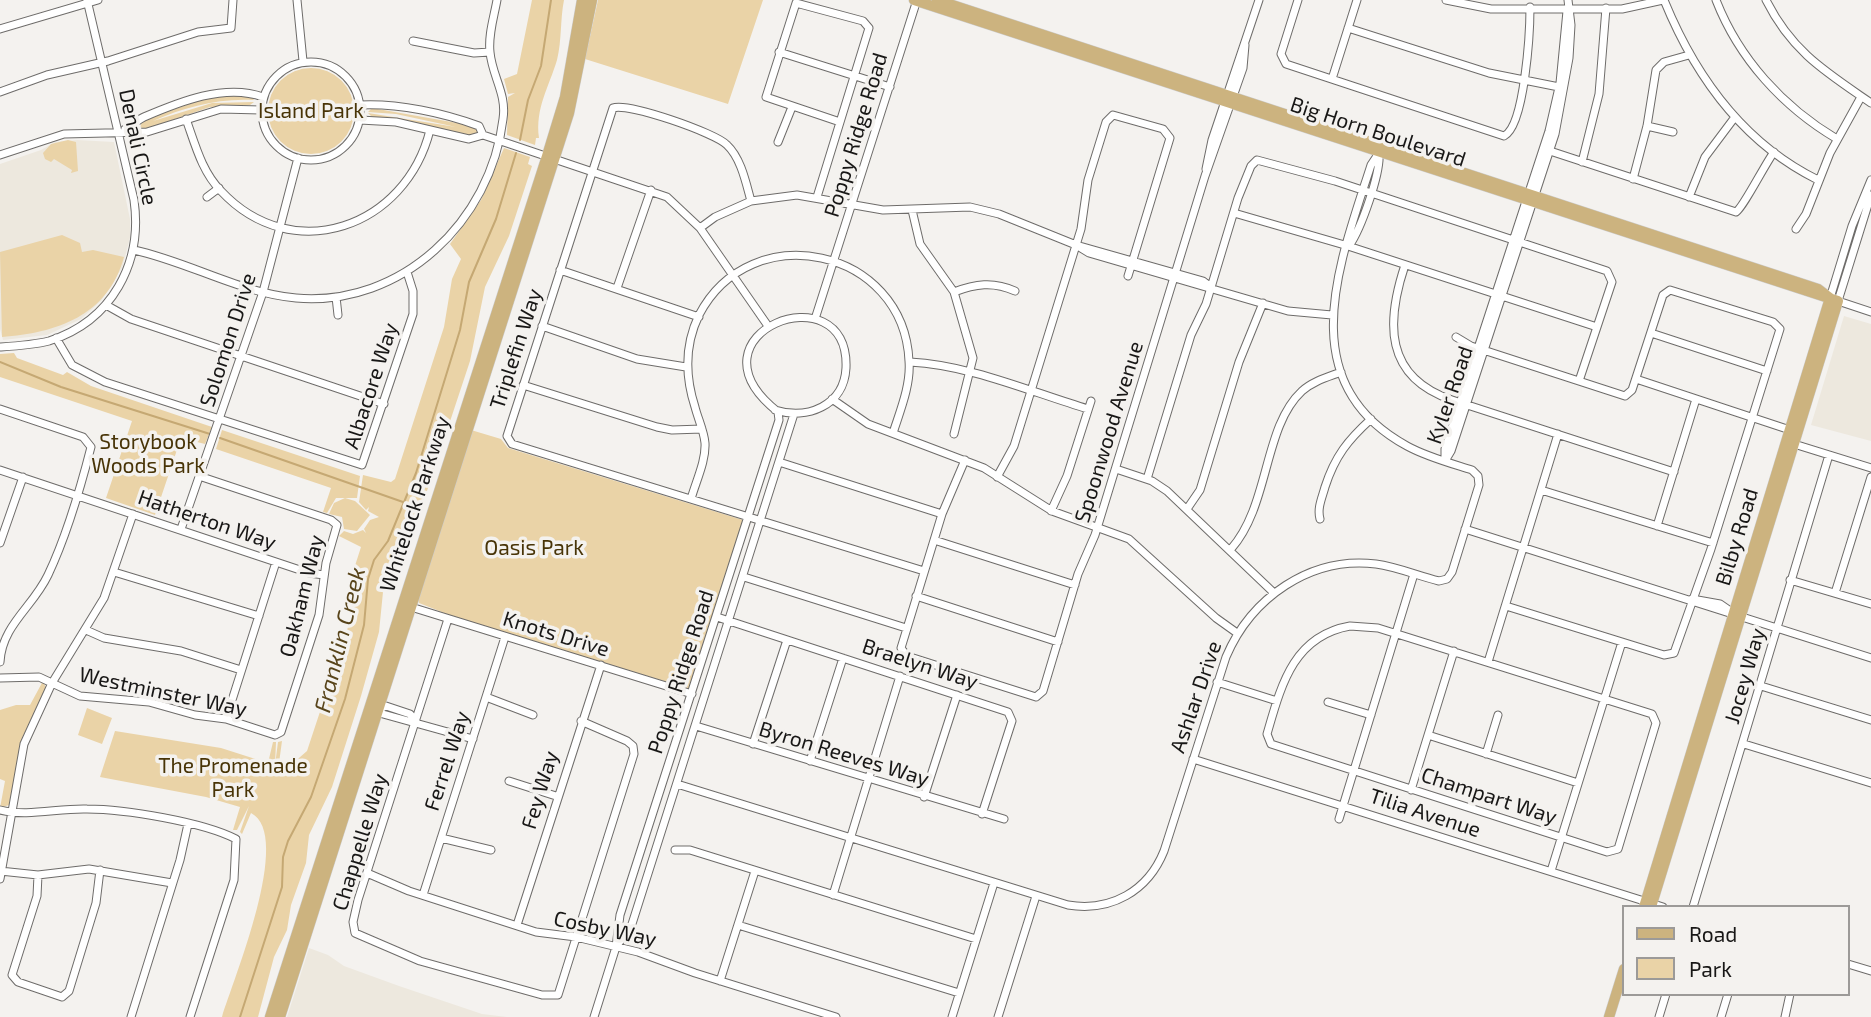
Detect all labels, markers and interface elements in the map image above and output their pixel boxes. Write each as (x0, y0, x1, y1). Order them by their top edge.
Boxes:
street label: Poppy Ridge Road (819, 50, 893, 220)
street label: Denali Circle (113, 87, 163, 207)
street label: Big Horn Boulevard (1287, 92, 1469, 172)
park label: Island Park (258, 98, 364, 124)
street label: Solomon Drive (195, 270, 261, 410)
street label: Triplefin Way (485, 285, 547, 413)
street label: Albacore Way (339, 320, 403, 452)
street label: Spoonwood Avenue (1069, 338, 1149, 526)
street label: Kyler Road (1421, 343, 1479, 447)
street label: Whitelock Parkway (375, 413, 455, 595)
park label: Storybook Woods Park (91, 429, 205, 479)
street label: Hatherton Way (135, 485, 279, 555)
street label: Bilby Road (1710, 485, 1764, 589)
street label: Oakham Way (275, 532, 329, 660)
park label: Oasis Park (484, 535, 584, 561)
water label: Franklin Creek (309, 564, 371, 716)
street label: Poppy Ridge Road (643, 587, 719, 757)
street label: Knots Drive (500, 606, 612, 662)
street label: Jocey Way (1719, 625, 1771, 727)
street label: Braelyn Way (859, 633, 981, 695)
street label: Ashlar Drive (1165, 638, 1227, 756)
street label: Westminster Way (77, 662, 249, 722)
street label: Ferrel Way (419, 708, 475, 814)
street label: Byron Reeves Way (756, 716, 932, 792)
street label: Fey Way (516, 748, 564, 832)
park label: The Promenade Park (158, 753, 308, 803)
street label: Champart Way (1418, 762, 1560, 830)
street label: Chappelle Way (327, 770, 393, 914)
street label: Tilia Avenue (1366, 783, 1484, 843)
legend (1622, 905, 1850, 996)
street label: Cosby Way (551, 906, 659, 952)
text: Road (1689, 921, 1737, 946)
text: Park (1689, 956, 1732, 981)

